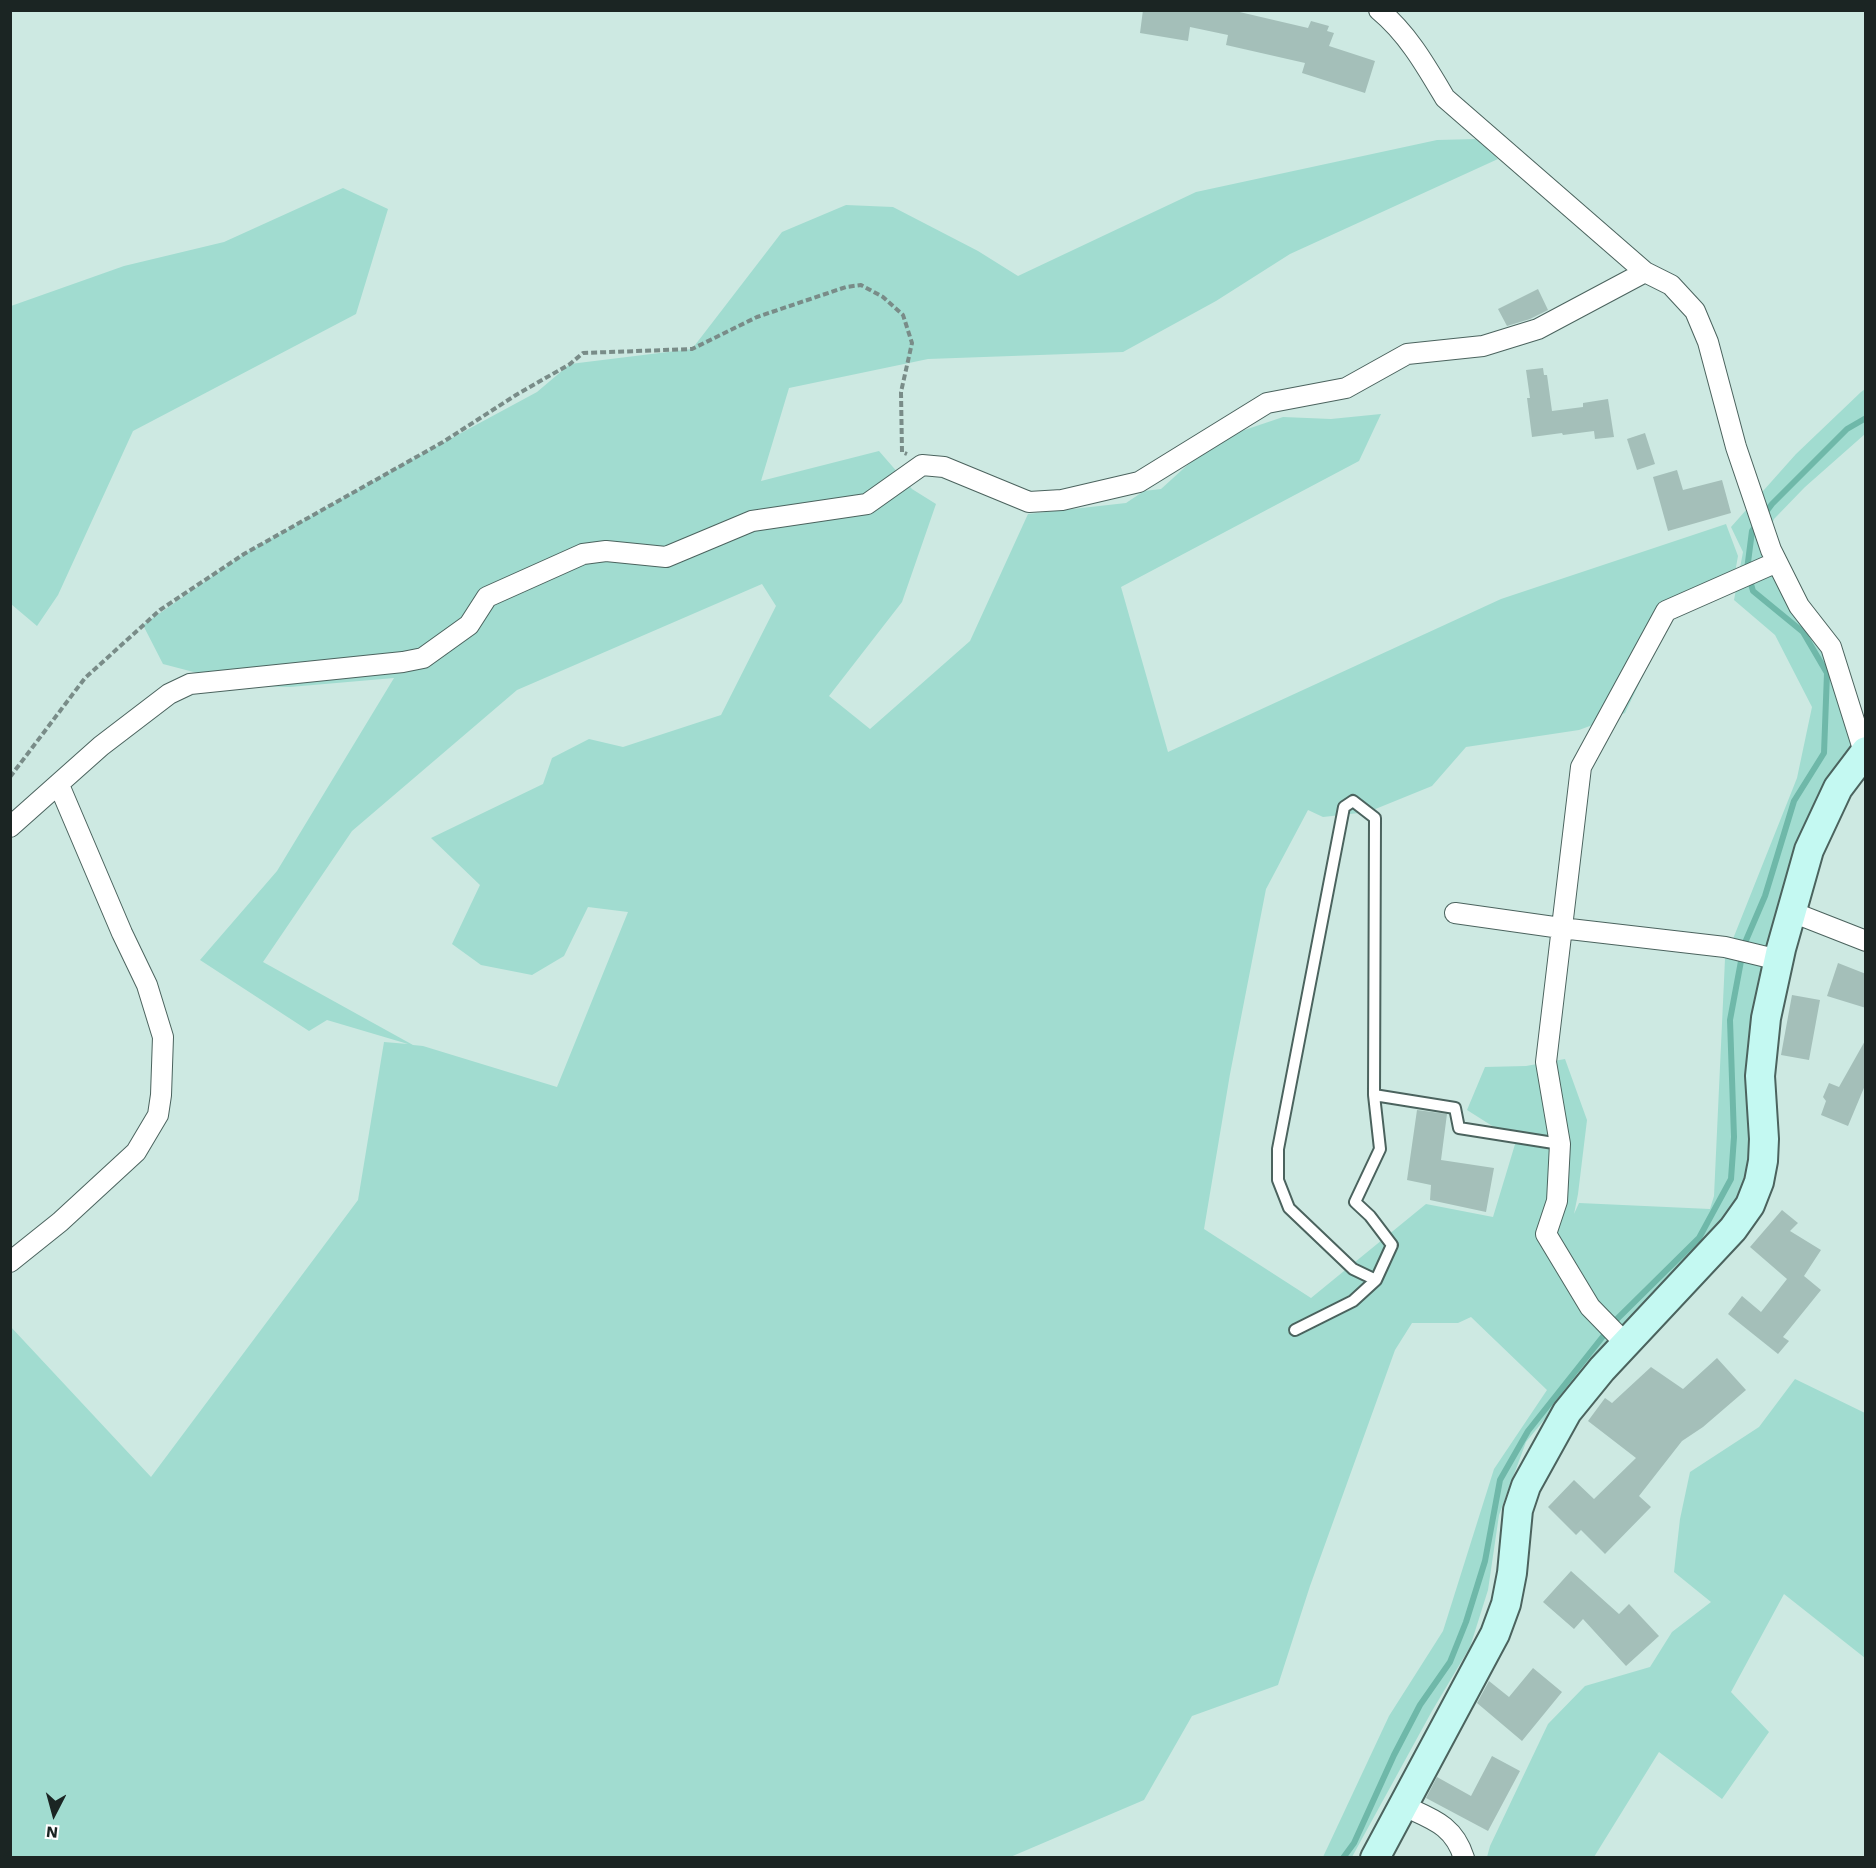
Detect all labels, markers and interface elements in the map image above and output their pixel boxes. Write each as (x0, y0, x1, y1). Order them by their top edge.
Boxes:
north arrow (24, 1784, 84, 1844)
text: N (45, 1822, 59, 1842)

